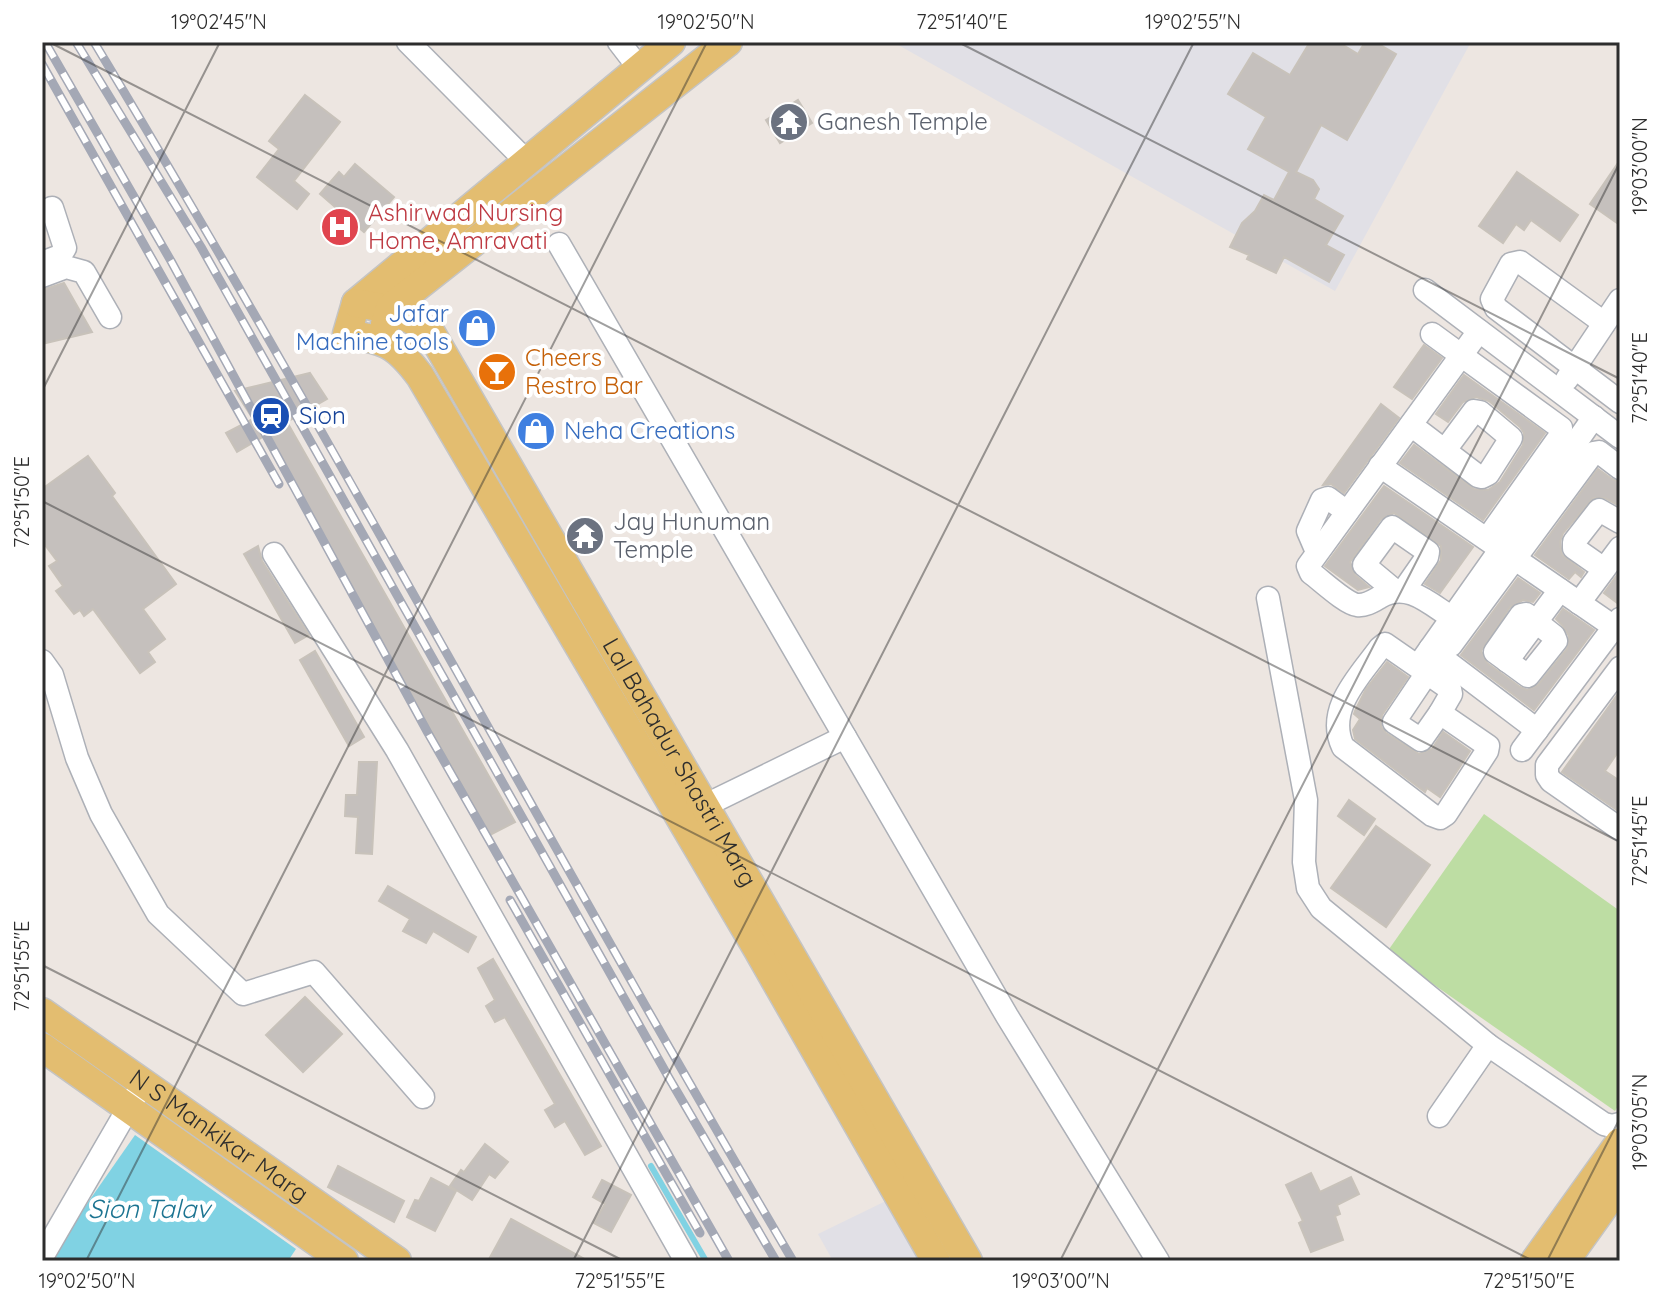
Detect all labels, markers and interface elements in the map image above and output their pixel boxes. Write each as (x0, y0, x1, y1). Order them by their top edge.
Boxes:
text: 19°02'45"N (171, 9, 267, 34)
text: 19°02'50"N (657, 9, 755, 34)
text: 72°51'40"E (916, 9, 1008, 34)
text: 19°02'55"N (1145, 9, 1241, 34)
temple icon: Ganesh Temple (768, 101, 810, 143)
place label: Ganesh Temple (817, 106, 988, 136)
text: 19°03'00"N (1627, 117, 1652, 215)
place label: Ashirwad Nursing Home, Amravati (368, 197, 563, 255)
hospital icon: Ashirwad Nursing Home, Amravati (319, 206, 361, 248)
place label: Jafar Machine tools (296, 298, 449, 356)
shop icon: Jafar Machine tools (456, 307, 498, 349)
text: 72°51'40"E (1627, 332, 1652, 424)
place label: Cheers Restro Bar (525, 342, 643, 400)
bar icon: Cheers Restro Bar (476, 351, 518, 393)
station icon: Sion (250, 395, 292, 437)
place label: Sion (299, 400, 346, 430)
shop icon: Neha Creations (515, 410, 557, 452)
place label: Neha Creations (564, 415, 735, 445)
text: 72°51'50"E (9, 456, 34, 548)
place label: Jay Hunuman Temple (613, 506, 770, 564)
temple icon: Jay Hunuman Temple (564, 515, 606, 557)
street label: Lal Bahadur Shastri Marg (597, 632, 764, 892)
text: 72°51'45"E (1627, 796, 1652, 886)
text: 72°51'55"E (9, 921, 34, 1011)
street label: N S Mankikar Marg (124, 1062, 315, 1208)
text: 19°03'05"N (1627, 1074, 1652, 1170)
water label: Sion Talav (88, 1192, 213, 1225)
text: 19°02'50"N (38, 1268, 136, 1293)
text: 72°51'55"E (575, 1268, 665, 1293)
text: 19°03'00"N (1012, 1268, 1110, 1293)
text: 72°51'50"E (1483, 1268, 1575, 1293)

